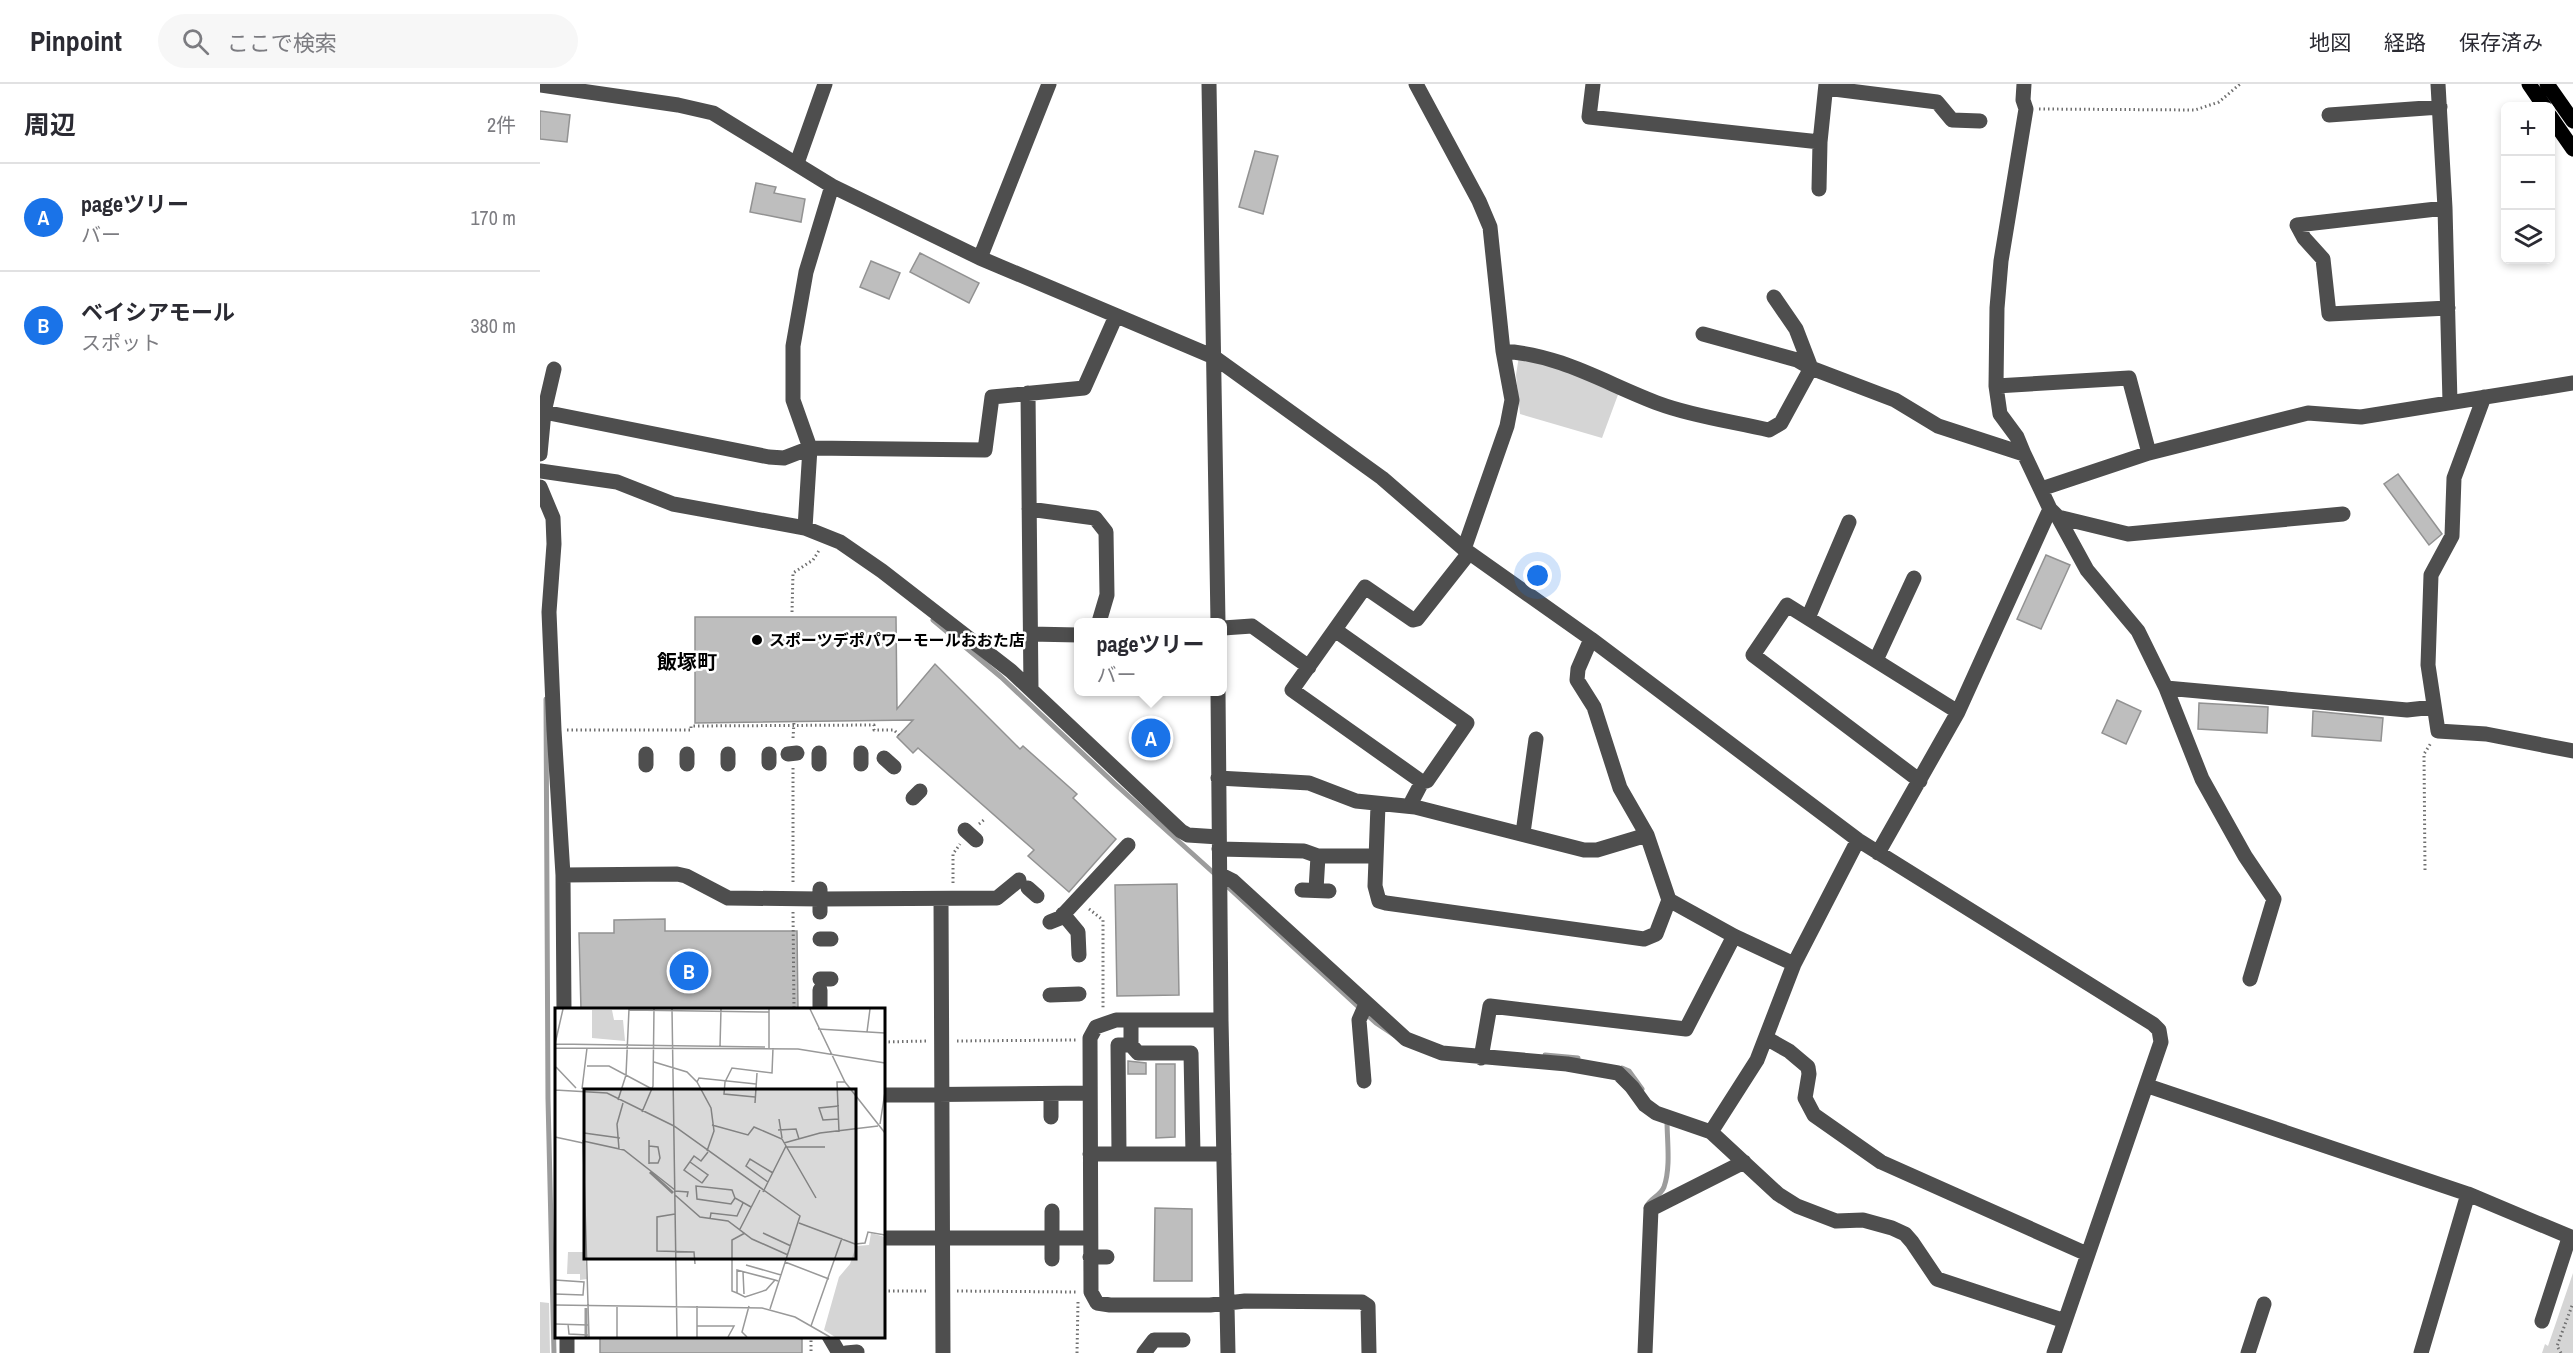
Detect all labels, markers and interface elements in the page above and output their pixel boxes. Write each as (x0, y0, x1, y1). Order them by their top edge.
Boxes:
search box (158, 14, 578, 68)
text: Pinpoint (30, 22, 122, 60)
icon: search (179, 25, 212, 58)
text: ここで検索 (227, 28, 337, 58)
text: 地図 (2309, 28, 2351, 57)
text: 経路 (2384, 28, 2426, 57)
text: 保存済み (2459, 28, 2543, 57)
map controls (2501, 102, 2555, 264)
button: + (2501, 102, 2555, 156)
text: 周辺 (24, 107, 76, 142)
text: 2件 (487, 111, 516, 138)
button: − (2501, 156, 2555, 210)
text: pageツリー (81, 189, 189, 219)
text: A (38, 204, 49, 231)
text: 170 m (470, 204, 516, 231)
button: layers (2501, 210, 2555, 264)
text: バー (81, 221, 121, 248)
text: ベイシアモール (81, 297, 235, 327)
text: B (38, 312, 49, 339)
text: 380 m (470, 312, 516, 339)
text: スポット (81, 329, 161, 356)
your location (1523, 561, 1552, 590)
popup (1074, 618, 1227, 696)
place label: スポーツデポパワーモールおおた店 (769, 629, 1025, 651)
text: pageツリー (1096, 629, 1205, 659)
marker: スポーツデポパワーモールおおた店 (750, 633, 764, 647)
district label: 飯塚町 (657, 648, 717, 675)
text: バー (1096, 661, 1136, 688)
pin: A (1132, 716, 1170, 760)
pin: B (670, 948, 708, 994)
inset map (555, 1008, 885, 1338)

